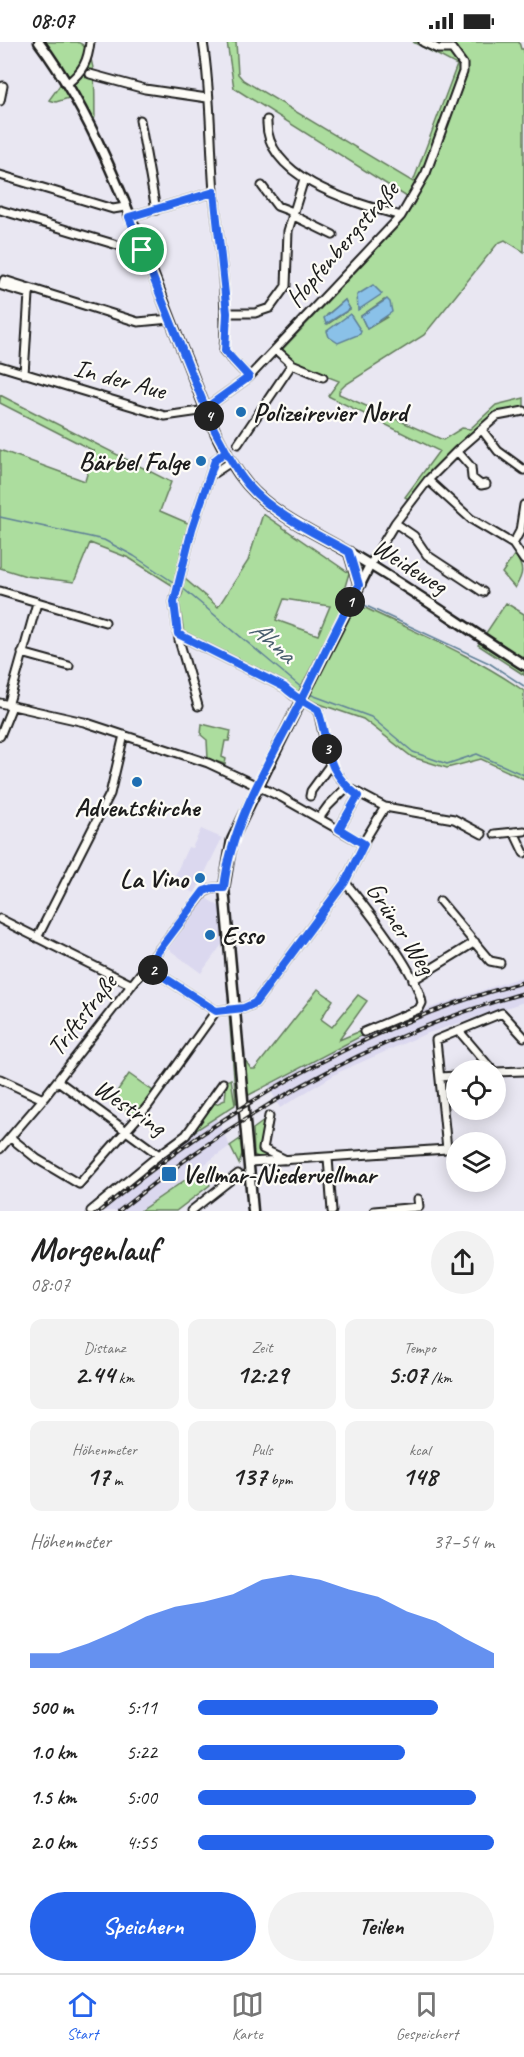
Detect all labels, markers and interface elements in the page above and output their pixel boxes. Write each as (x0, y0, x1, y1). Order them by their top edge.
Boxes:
text: 08:07 (30, 7, 74, 35)
street label: Hopfenbergstraße (278, 172, 408, 314)
pin (116, 224, 167, 275)
icon: arrive (125, 233, 158, 266)
street label: In der Aue (71, 351, 171, 407)
place label: Polizeirevier Nord (253, 396, 411, 429)
pin: 4 (194, 401, 224, 431)
marker: Polizeirevier Nord (234, 405, 248, 419)
text: 4 (205, 406, 213, 426)
place label: Bärbel Falge (79, 445, 191, 478)
marker: Bärbel Falge (194, 454, 208, 468)
street label: Weideweg (366, 530, 455, 603)
pin: 1 (335, 587, 365, 617)
text: 1 (346, 592, 354, 612)
water label: Ahna (243, 612, 305, 672)
pin: 3 (312, 734, 342, 764)
text: 3 (323, 739, 331, 759)
marker: Adventskirche (130, 775, 144, 789)
place label: Adventskirche (75, 791, 202, 824)
place label: La Vino (120, 862, 190, 895)
marker: La Vino (193, 871, 207, 885)
street label: Grüner Weg (359, 875, 444, 982)
place label: Esso (222, 919, 265, 952)
marker: Esso (203, 928, 217, 942)
pin: 2 (138, 955, 168, 985)
text: 2 (149, 960, 157, 980)
street label: Triftstraße (40, 965, 126, 1063)
map controls (446, 1060, 506, 1192)
button: locate (446, 1060, 506, 1120)
street label: Westring (88, 1071, 174, 1144)
button: layers (446, 1132, 506, 1192)
place label: Vellmar-Niedervellmar (182, 1158, 379, 1191)
marker: Vellmar-Niedervellmar (160, 1165, 178, 1183)
text: Morgenlauf (30, 1228, 158, 1270)
button: share (431, 1231, 494, 1294)
text: 08:07 (30, 1272, 70, 1297)
text: Distanz (83, 1338, 125, 1358)
text: Zeit (251, 1338, 273, 1358)
text: Tempo (404, 1338, 436, 1358)
text: 2.44 (74, 1358, 115, 1391)
text: 12:29 (236, 1358, 288, 1391)
text: 5:07 (387, 1358, 427, 1391)
text: km (115, 1368, 134, 1388)
text: /km (427, 1368, 452, 1388)
text: Höhenmeter (72, 1440, 137, 1460)
text: Puls (251, 1440, 273, 1460)
text: kcal (409, 1440, 430, 1460)
text: 17 (86, 1460, 110, 1493)
text: 137 (232, 1460, 267, 1493)
text: 148 (402, 1460, 437, 1493)
text: m (110, 1470, 122, 1490)
text: bpm (267, 1470, 292, 1490)
text: Höhenmeter (30, 1529, 111, 1554)
text: 37–54 m (433, 1529, 494, 1554)
text: 500 m (30, 1695, 73, 1720)
text: 5:11 (126, 1695, 157, 1720)
text: 1.0 km (30, 1740, 77, 1765)
text: 5:22 (126, 1740, 157, 1765)
text: 1.5 km (30, 1785, 76, 1810)
text: 5:00 (126, 1785, 157, 1810)
text: 2.0 km (30, 1830, 77, 1855)
text: 4:55 (126, 1830, 157, 1855)
button: Speichern (30, 1892, 256, 1961)
button: Teilen (268, 1892, 494, 1961)
tab: Start (66, 1988, 99, 2044)
tab: Karte (231, 1988, 264, 2044)
tab: Gespeichert (396, 1988, 458, 2044)

